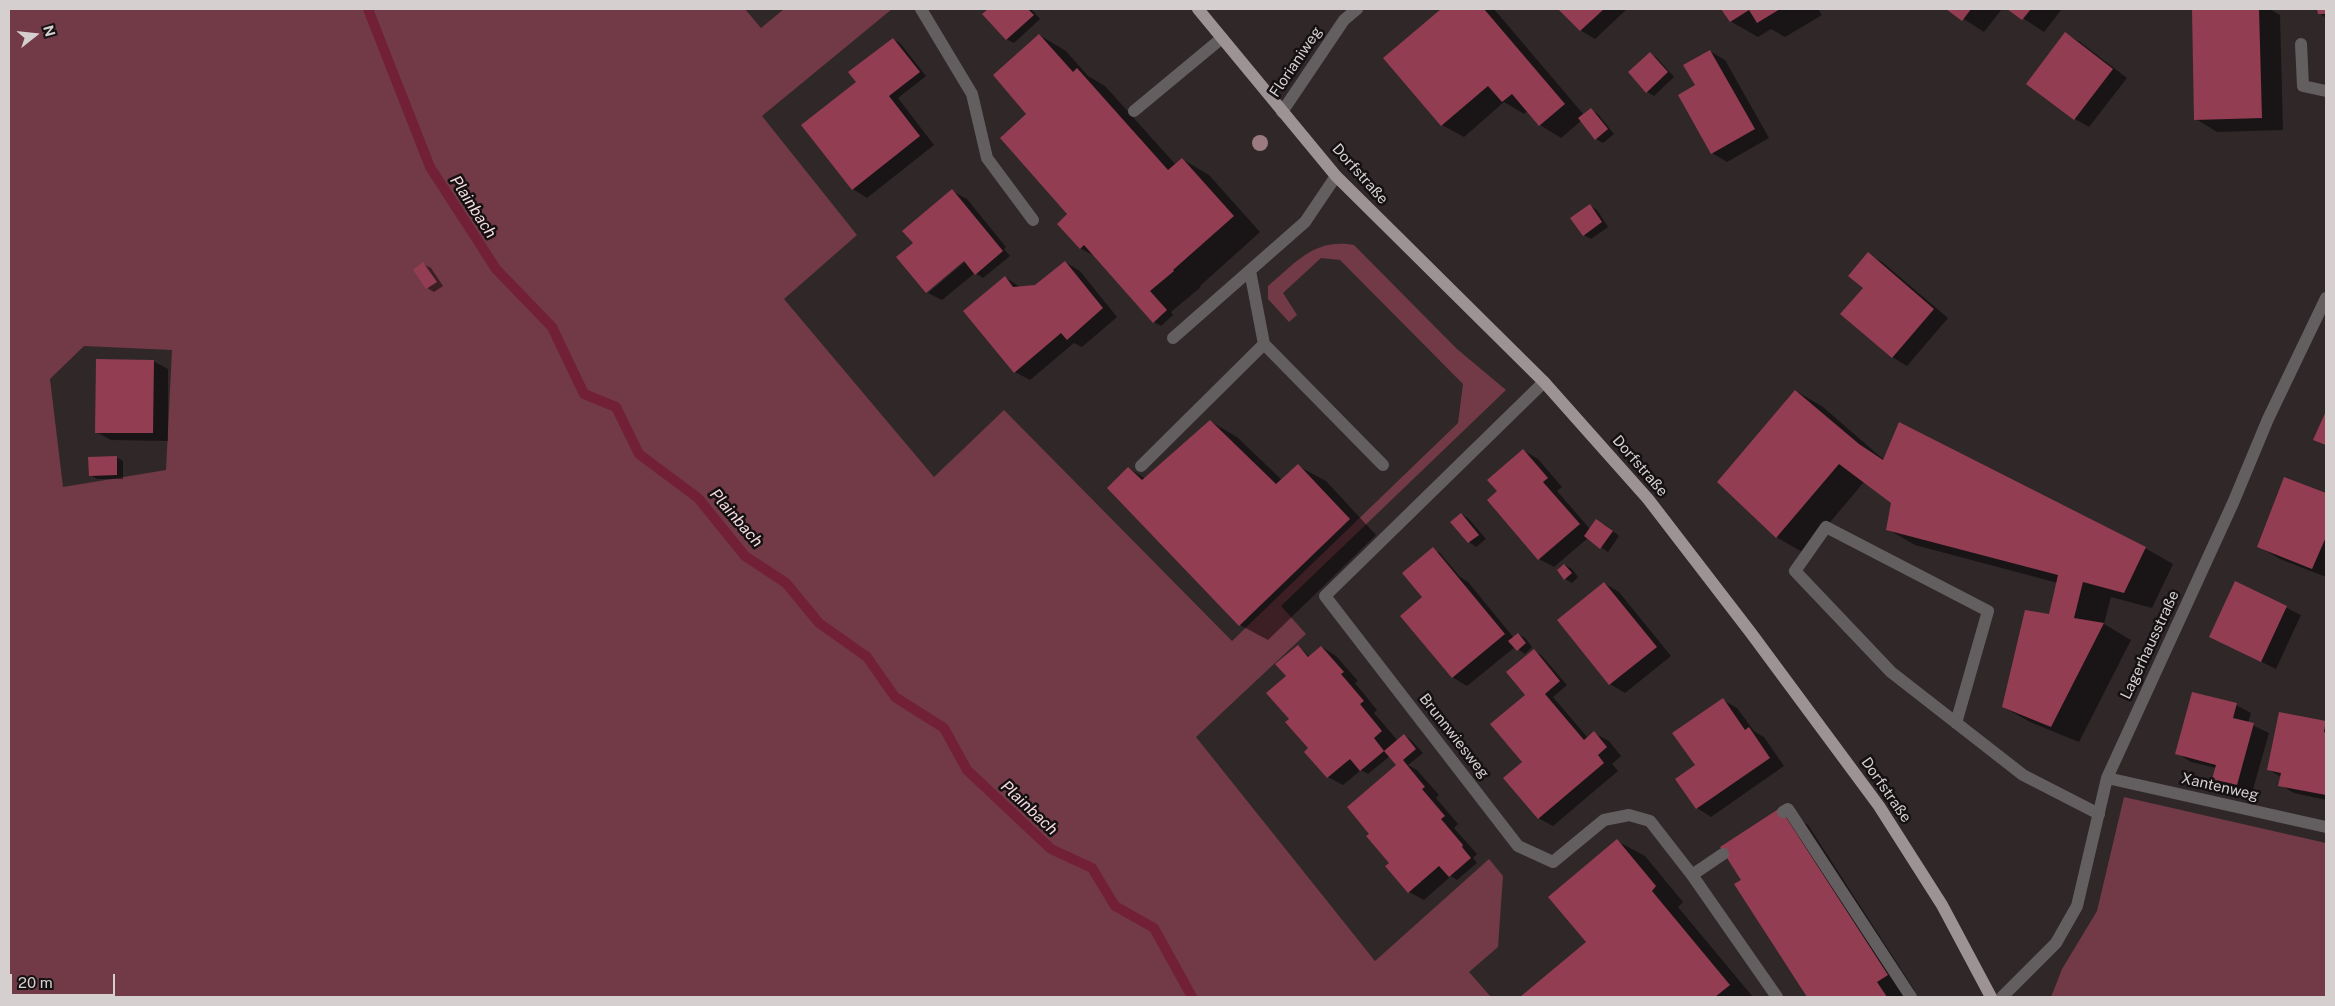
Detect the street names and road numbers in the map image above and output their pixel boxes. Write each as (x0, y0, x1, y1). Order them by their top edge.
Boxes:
street label: Florianiweg (1266, 23, 1326, 101)
street label: Dorfstraße (1328, 140, 1392, 208)
street label: Dorfstraße (1609, 432, 1671, 500)
street label: Lagerhausstraße (2117, 588, 2183, 702)
street label: Brunnwiesweg (1415, 690, 1493, 782)
street label: Dorfstraße (1857, 754, 1915, 826)
street label: Xantenweg (2180, 769, 2260, 805)

